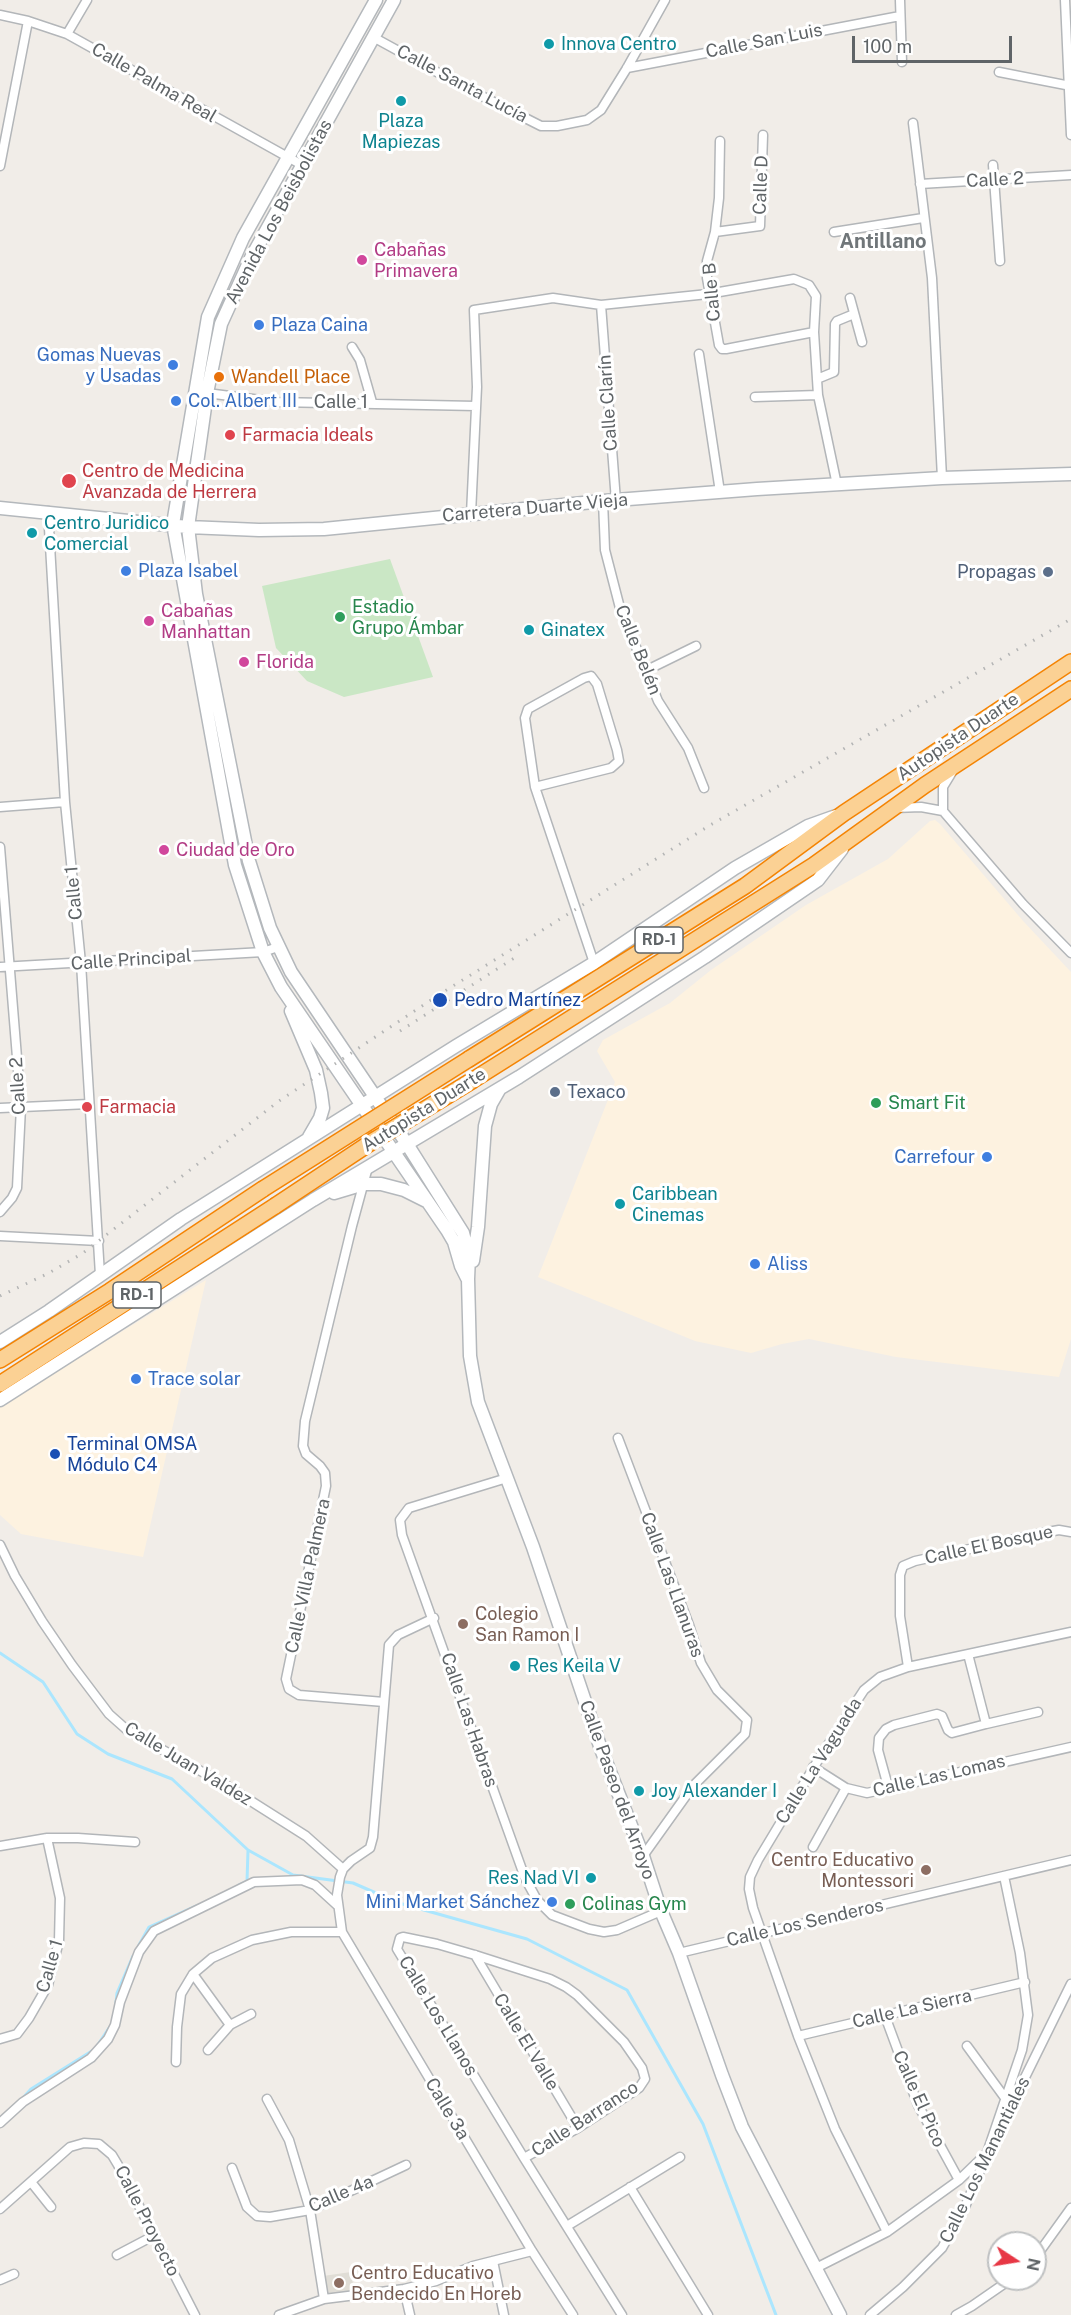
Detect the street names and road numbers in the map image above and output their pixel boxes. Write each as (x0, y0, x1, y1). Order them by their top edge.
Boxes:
street label: Calle San Luis (704, 19, 824, 63)
street label: Calle Palma Real (88, 38, 220, 128)
street label: Calle Santa Lucía (393, 40, 531, 128)
street label: Avenida Los Beisbolistas (221, 116, 337, 308)
street label: Calle D (749, 155, 773, 215)
street label: Calle 2 (966, 168, 1024, 192)
street label: Calle B (699, 262, 725, 322)
street label: Calle Clarín (594, 354, 622, 452)
street label: Calle 1 (314, 391, 368, 413)
street label: Carretera Duarte Vieja (441, 489, 629, 527)
street label: Calle Belén (610, 602, 666, 698)
street label: Autopista Duarte (893, 688, 1023, 786)
street label: Calle 1 (61, 865, 87, 921)
road number: RD-1 (635, 927, 683, 953)
street label: Calle Principal (70, 945, 192, 975)
street label: Calle 2 (6, 1057, 30, 1115)
street label: Autopista Duarte (358, 1063, 490, 1157)
road number: RD-1 (113, 1282, 161, 1308)
street label: Calle Villa Palmera (281, 1497, 335, 1655)
street label: Calle Las Llanuras (636, 1510, 708, 1660)
street label: Calle El Bosque (923, 1521, 1055, 1569)
street label: Calle Las Habras (436, 1650, 502, 1790)
street label: Calle La Vaguada (771, 1694, 867, 1828)
street label: Calle Paseo del Arroyo (575, 1697, 659, 1883)
street label: Calle Juan Valdez (120, 1717, 256, 1811)
street label: Calle Las Lomas (871, 1750, 1007, 1802)
street label: Calle Los Senderos (724, 1894, 886, 1952)
street label: Calle 1 (32, 1937, 68, 1995)
street label: Calle Los Llanos (394, 1952, 482, 2080)
street label: Calle La Sierra (850, 1985, 974, 2033)
street label: Calle El Valle (489, 1990, 563, 2094)
street label: Calle El Pico (888, 2047, 950, 2151)
street label: Calle Los Manantiales (935, 2073, 1035, 2247)
street label: Calle 3a (420, 2074, 474, 2144)
street label: Calle Barranco (528, 2076, 642, 2162)
street label: Calle Proyecto (110, 2162, 184, 2280)
street label: Calle 4a (305, 2171, 377, 2217)

